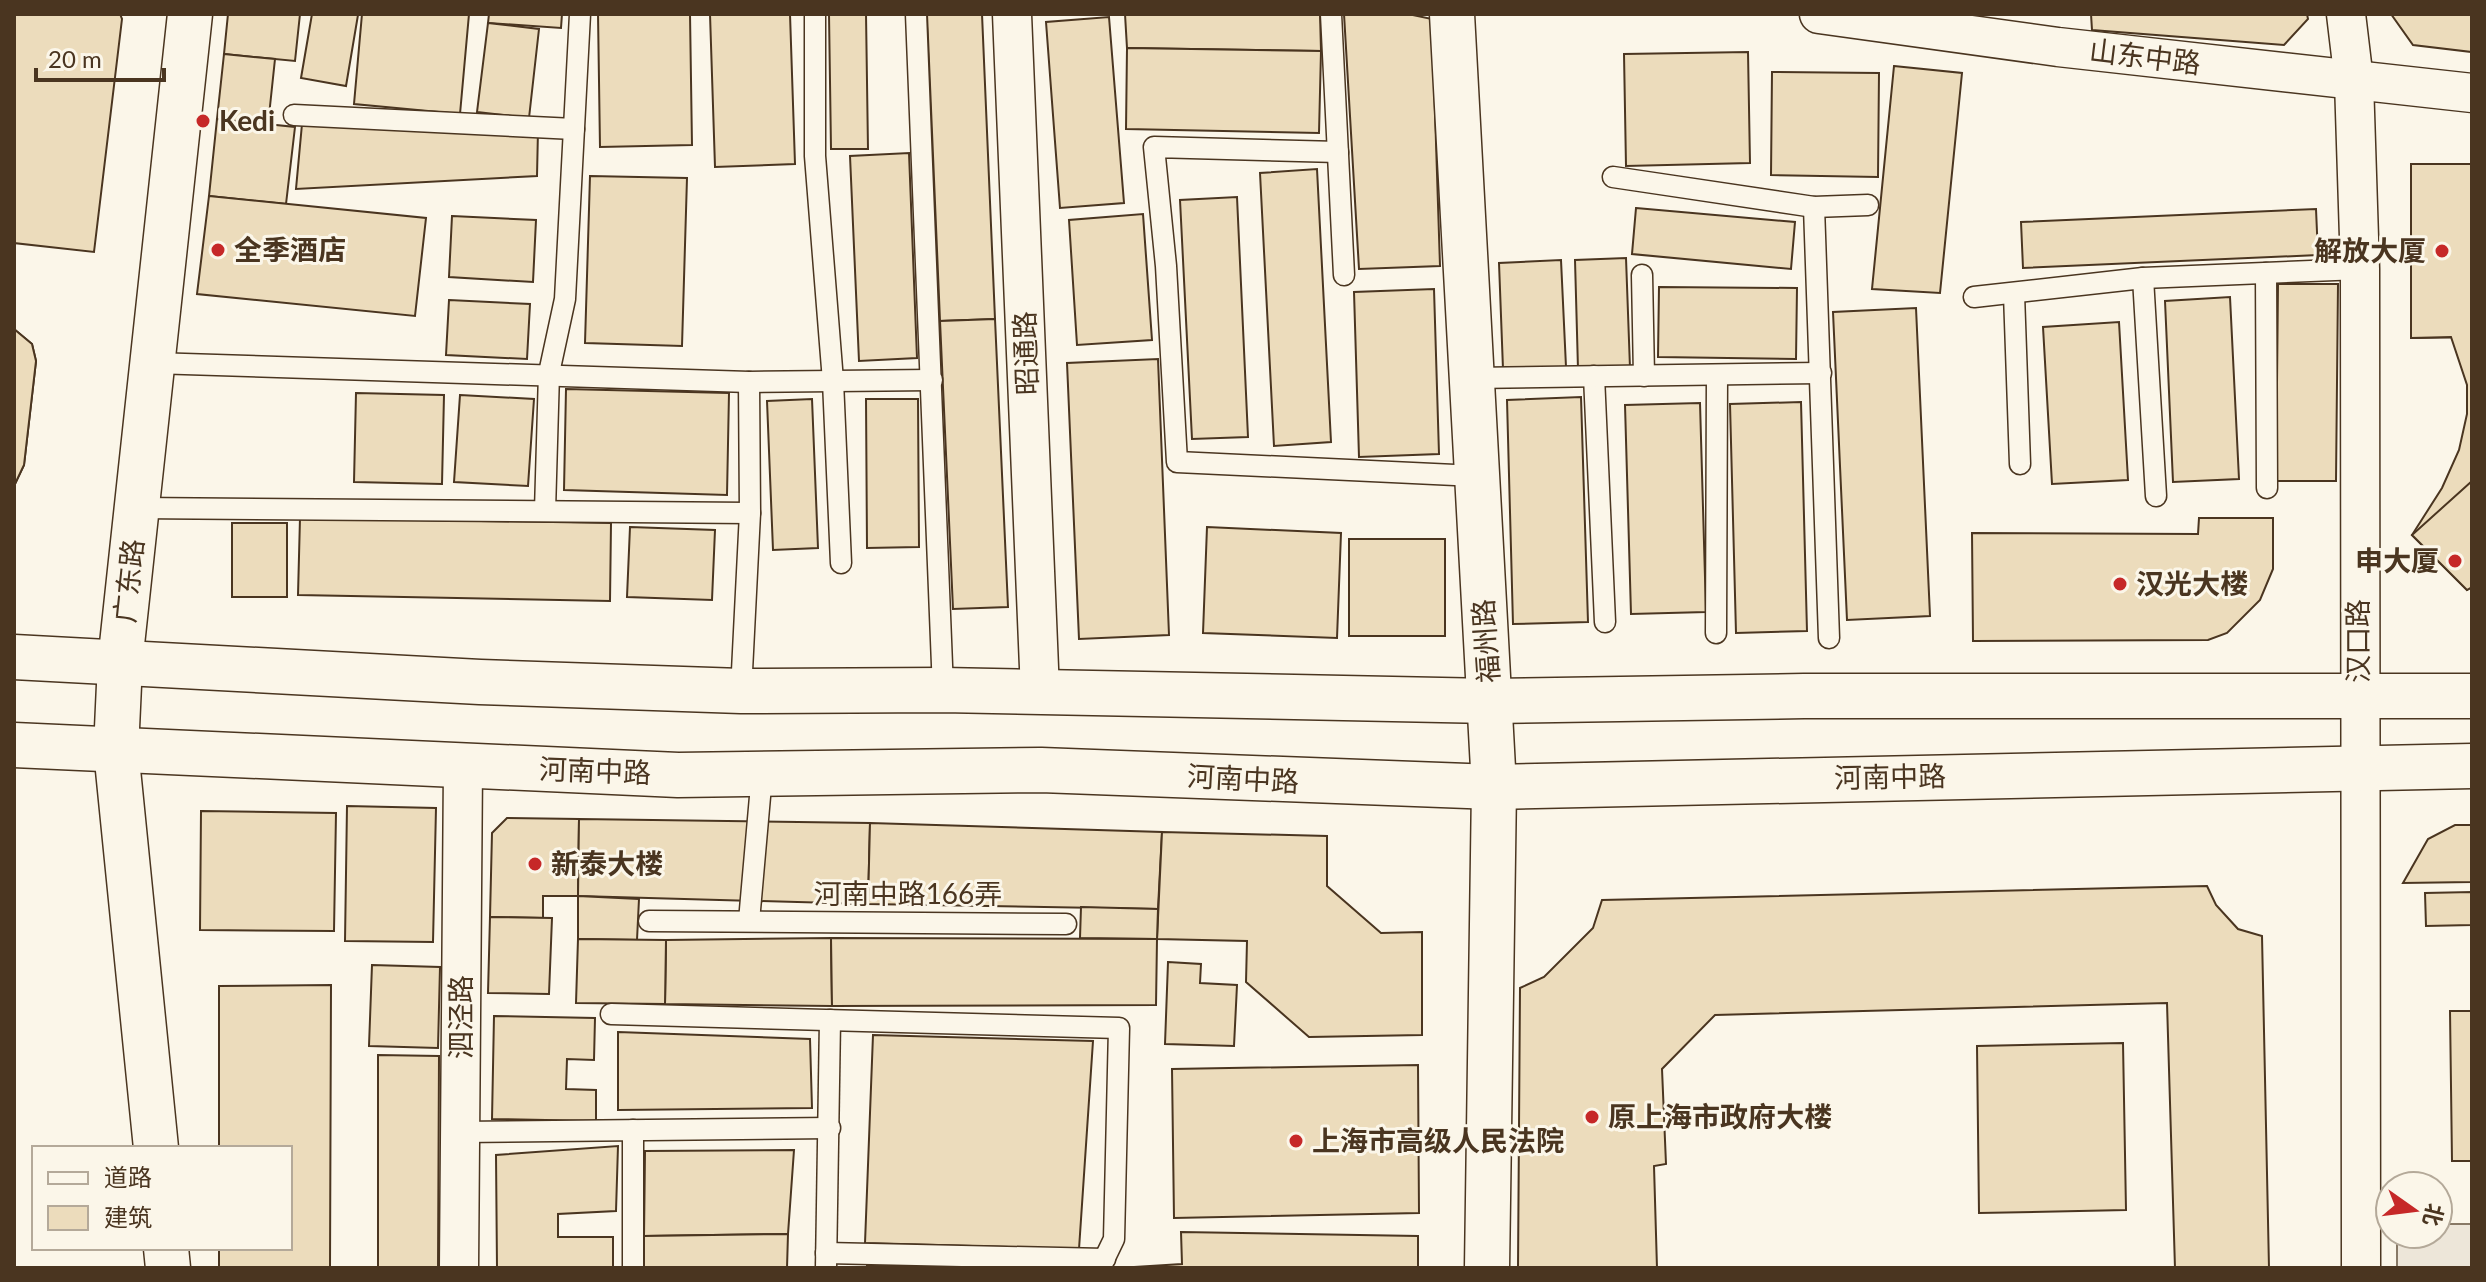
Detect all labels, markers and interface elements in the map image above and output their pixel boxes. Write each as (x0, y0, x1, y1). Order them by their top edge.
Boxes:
scale bar (36, 32, 164, 82)
street label: 山东中路 (2087, 32, 2203, 80)
text: 20 m (48, 44, 102, 73)
place label: Kedi (219, 103, 275, 137)
marker: Kedi (194, 112, 212, 130)
place label: 全季酒店 (234, 232, 346, 266)
place label: 解放大厦 (2314, 233, 2426, 267)
marker: 全季酒店 (209, 241, 227, 259)
marker: 解放大厦 (2433, 242, 2451, 260)
street label: 昭通路 (1007, 310, 1043, 396)
street label: 广东路 (107, 537, 149, 624)
place label: 申大厦 (2355, 543, 2439, 577)
marker: 申大厦 (2446, 552, 2464, 570)
place label: 汉光大楼 (2136, 566, 2248, 600)
marker: 汉光大楼 (2111, 575, 2129, 593)
street label: 福州路 (1465, 598, 1505, 684)
street label: 汉口路 (2340, 599, 2374, 683)
street label: 河南中路 (538, 751, 652, 789)
street label: 河南中路 (1186, 758, 1300, 798)
street label: 河南中路 (1834, 758, 1946, 794)
place label: 新泰大楼 (551, 846, 663, 880)
marker: 新泰大楼 (526, 855, 544, 873)
street label: 河南中路166弄 (814, 876, 1002, 910)
street label: 泗泾路 (443, 975, 477, 1059)
place label: 原上海市政府大楼 (1608, 1099, 1832, 1133)
marker: 原上海市政府大楼 (1583, 1108, 1601, 1126)
place label: 上海市高级人民法院 (1312, 1123, 1564, 1157)
marker: 上海市高级人民法院 (1287, 1132, 1305, 1150)
legend (32, 1146, 292, 1250)
text: 道路 (104, 1162, 152, 1191)
north arrow (2374, 1170, 2454, 1250)
text: 北 (2418, 1201, 2450, 1229)
text: 建筑 (104, 1202, 152, 1231)

